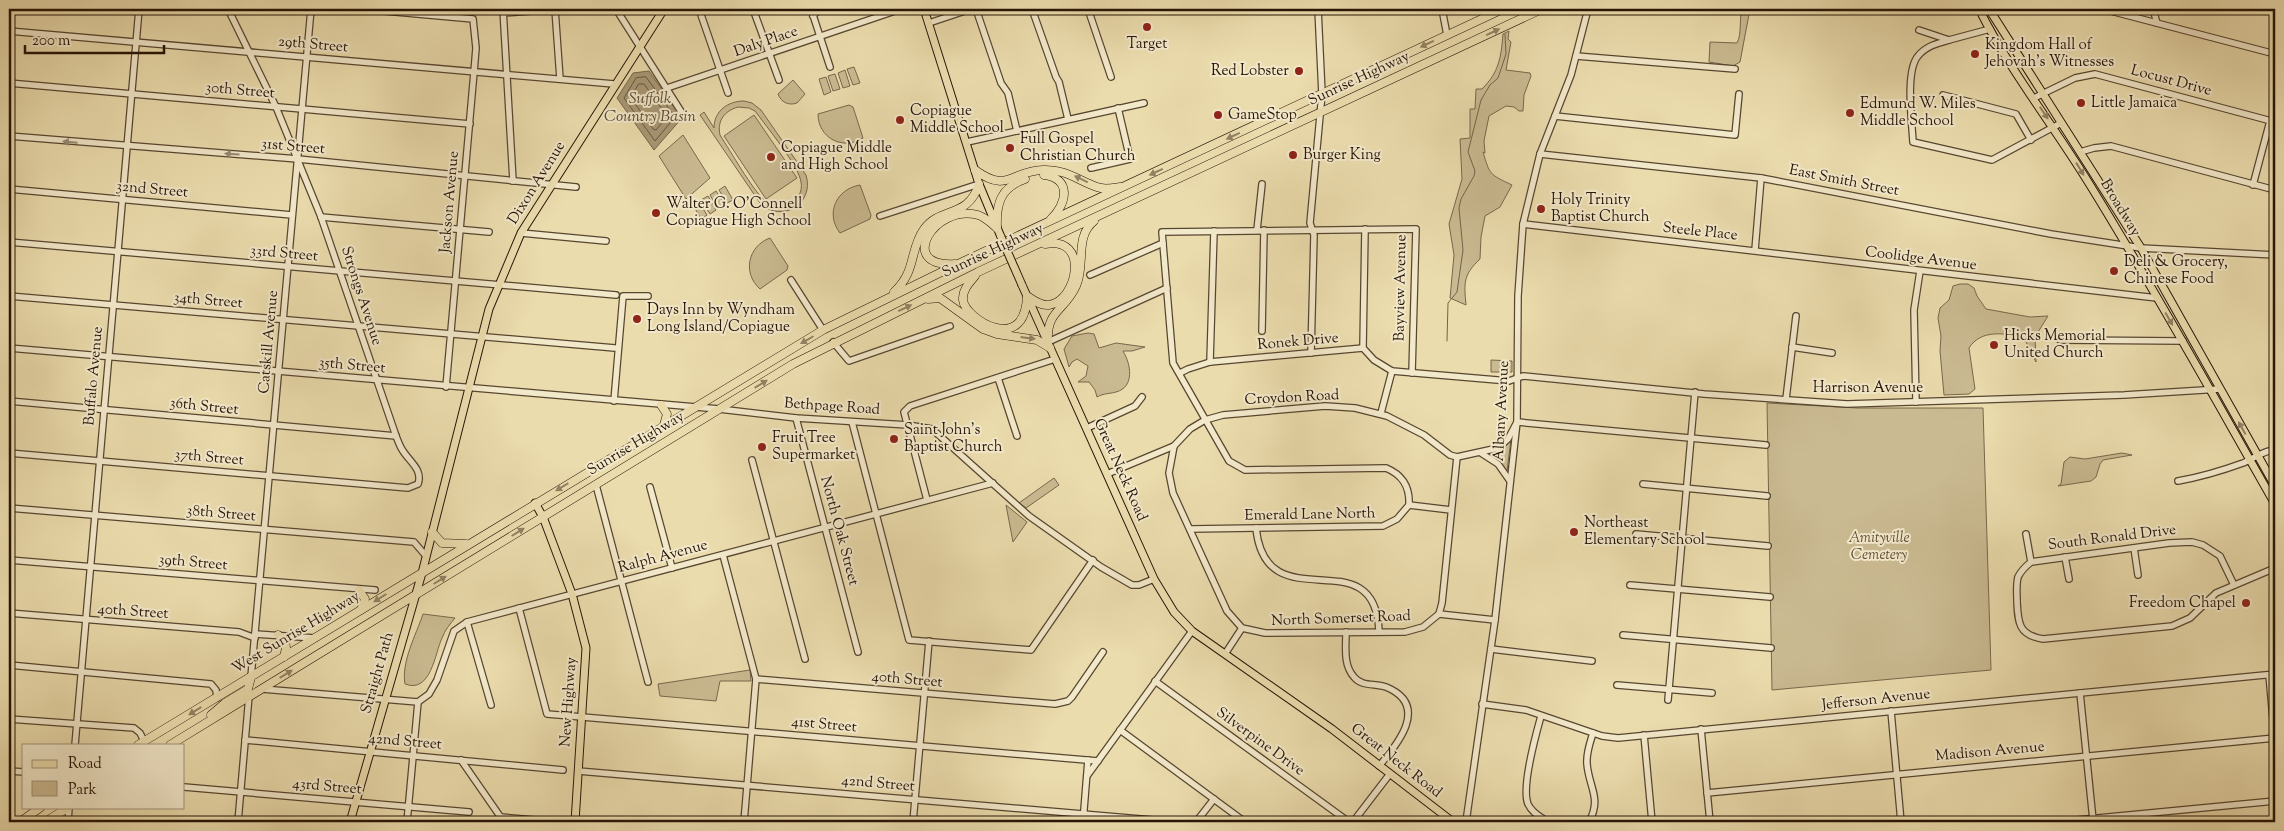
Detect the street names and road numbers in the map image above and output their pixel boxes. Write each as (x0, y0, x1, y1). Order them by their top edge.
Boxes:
street label: Daly Place (731, 21, 801, 63)
street label: 29th Street (277, 31, 349, 59)
street label: Sunrise Highway (1305, 46, 1414, 112)
street label: Locust Drive (2128, 60, 2214, 102)
street label: 30th Street (204, 78, 276, 104)
street label: 31st Street (260, 134, 326, 160)
street label: Dixon Avenue (503, 137, 571, 229)
street label: Jackson Avenue (435, 150, 465, 255)
street label: East Smith Street (1787, 160, 1901, 202)
street label: Broadway (2095, 175, 2146, 241)
street label: 32nd Street (115, 176, 189, 204)
street label: Sunrise Highway (939, 218, 1048, 284)
street label: Steele Place (1661, 218, 1739, 246)
street label: Bayview Avenue (1390, 234, 1412, 342)
street label: 33rd Street (249, 241, 319, 267)
street label: Coolidge Avenue (1864, 242, 1978, 276)
street label: Strongs Avenue (335, 244, 387, 348)
street label: 34th Street (173, 288, 243, 314)
street label: Catskill Avenue (254, 289, 284, 395)
street label: Buffalo Avenue (79, 325, 109, 427)
street label: Ronek Drive (1256, 328, 1340, 356)
street label: 35th Street (318, 353, 386, 379)
street label: Albany Avenue (1489, 360, 1515, 462)
street label: Harrison Avenue (1813, 378, 1923, 399)
street label: Croydon Road (1244, 385, 1340, 411)
street label: 36th Street (169, 393, 239, 421)
street label: Bethpage Road (783, 393, 881, 421)
street label: Sunrise Highway (584, 406, 689, 481)
street label: Great Neck Road (1088, 415, 1152, 525)
street label: 37th Street (173, 445, 245, 471)
street label: North Oak Street (814, 474, 864, 588)
street label: 38th Street (186, 501, 256, 527)
street label: Emerald Lane North (1244, 503, 1376, 527)
street label: South Ronald Drive (2047, 520, 2177, 556)
street label: Ralph Avenue (616, 535, 710, 579)
street label: 39th Street (158, 550, 228, 576)
street label: West Sunrise Highway (228, 586, 364, 680)
street label: 40th Street (97, 599, 169, 625)
street label: North Somerset Road (1271, 606, 1412, 632)
street label: Straight Path (356, 630, 400, 716)
street label: New Highway (555, 656, 583, 748)
street label: 40th Street (871, 666, 943, 694)
street label: Jefferson Avenue (1820, 684, 1931, 716)
street label: Silverpine Drive (1211, 703, 1309, 781)
street label: 41st Street (790, 712, 858, 738)
street label: Great Neck Road (1346, 719, 1446, 804)
street label: 42nd Street (367, 728, 443, 756)
street label: Madison Avenue (1935, 737, 2045, 767)
street label: 42nd Street (840, 770, 916, 798)
street label: 43rd Street (291, 774, 363, 800)

